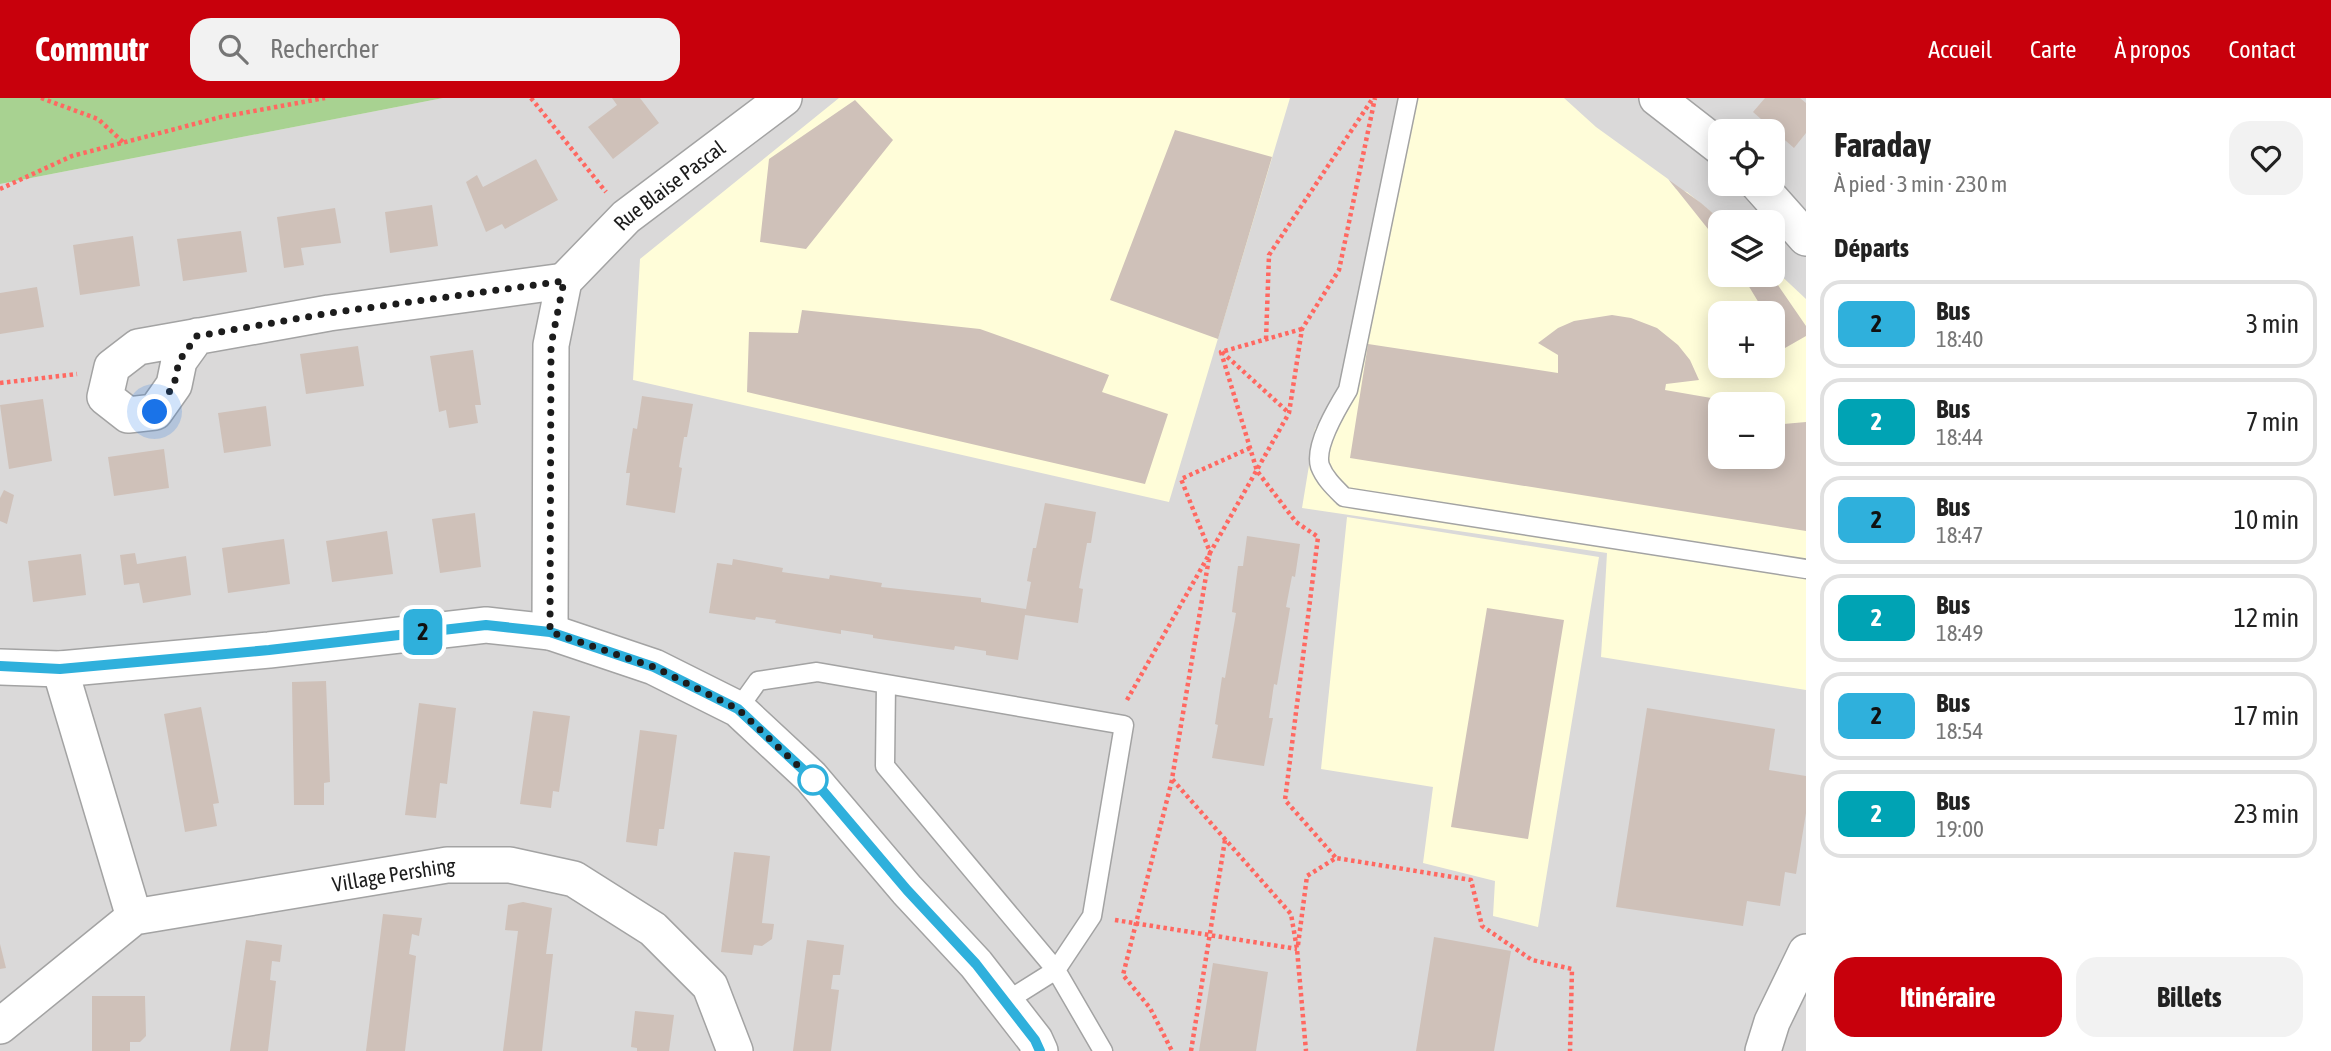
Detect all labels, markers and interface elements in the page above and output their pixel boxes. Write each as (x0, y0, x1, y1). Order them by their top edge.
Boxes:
search box (190, 18, 680, 81)
text: Commutr (35, 30, 148, 68)
icon: search (214, 30, 252, 68)
text: Rechercher (270, 34, 378, 64)
text: Accueil (1928, 36, 1992, 63)
text: Carte (2030, 36, 2076, 63)
text: À propos (2114, 36, 2190, 63)
text: Contact (2228, 36, 2296, 63)
map controls (1708, 119, 1785, 469)
button: locate (1708, 119, 1785, 196)
button: heart (2229, 121, 2303, 195)
text: Faraday (1834, 126, 1931, 164)
street label: Rue Blaise Pascal (608, 135, 730, 235)
text: À pied · 3 min · 230 m (1834, 171, 2007, 197)
button: layers (1708, 210, 1785, 287)
text: Départs (1834, 233, 1909, 263)
text: Bus (1936, 296, 1970, 326)
button: + (1708, 301, 1785, 378)
text: 3 min (2246, 309, 2299, 339)
text: 2 (1871, 310, 1882, 337)
text: 18:40 (1936, 326, 1983, 352)
button: − (1708, 392, 1785, 469)
your location (137, 394, 172, 429)
text: Bus (1936, 394, 1970, 424)
text: 7 min (2246, 407, 2299, 437)
text: 2 (1871, 408, 1882, 435)
text: 18:44 (1936, 424, 1983, 450)
text: Bus (1936, 492, 1970, 522)
text: 10 min (2234, 505, 2299, 535)
text: 2 (1871, 506, 1882, 533)
text: 18:47 (1936, 522, 1983, 548)
text: Bus (1936, 590, 1970, 620)
text: 12 min (2234, 603, 2299, 633)
text: 2 (1871, 604, 1882, 631)
line badge: 2 (400, 609, 446, 655)
text: 2 (417, 618, 429, 645)
text: 18:49 (1936, 620, 1983, 646)
text: Bus (1936, 688, 1970, 718)
text: 17 min (2234, 701, 2299, 731)
text: 2 (1871, 702, 1882, 729)
text: 18:54 (1936, 718, 1983, 744)
unlabelled marker (798, 765, 828, 795)
text: Bus (1936, 786, 1970, 816)
text: 23 min (2234, 799, 2299, 829)
text: 2 (1871, 800, 1882, 827)
text: 19:00 (1936, 816, 1984, 842)
street label: Village Pershing (330, 853, 455, 896)
button: Itinéraire (1834, 957, 2062, 1037)
button: Billets (2076, 957, 2303, 1037)

